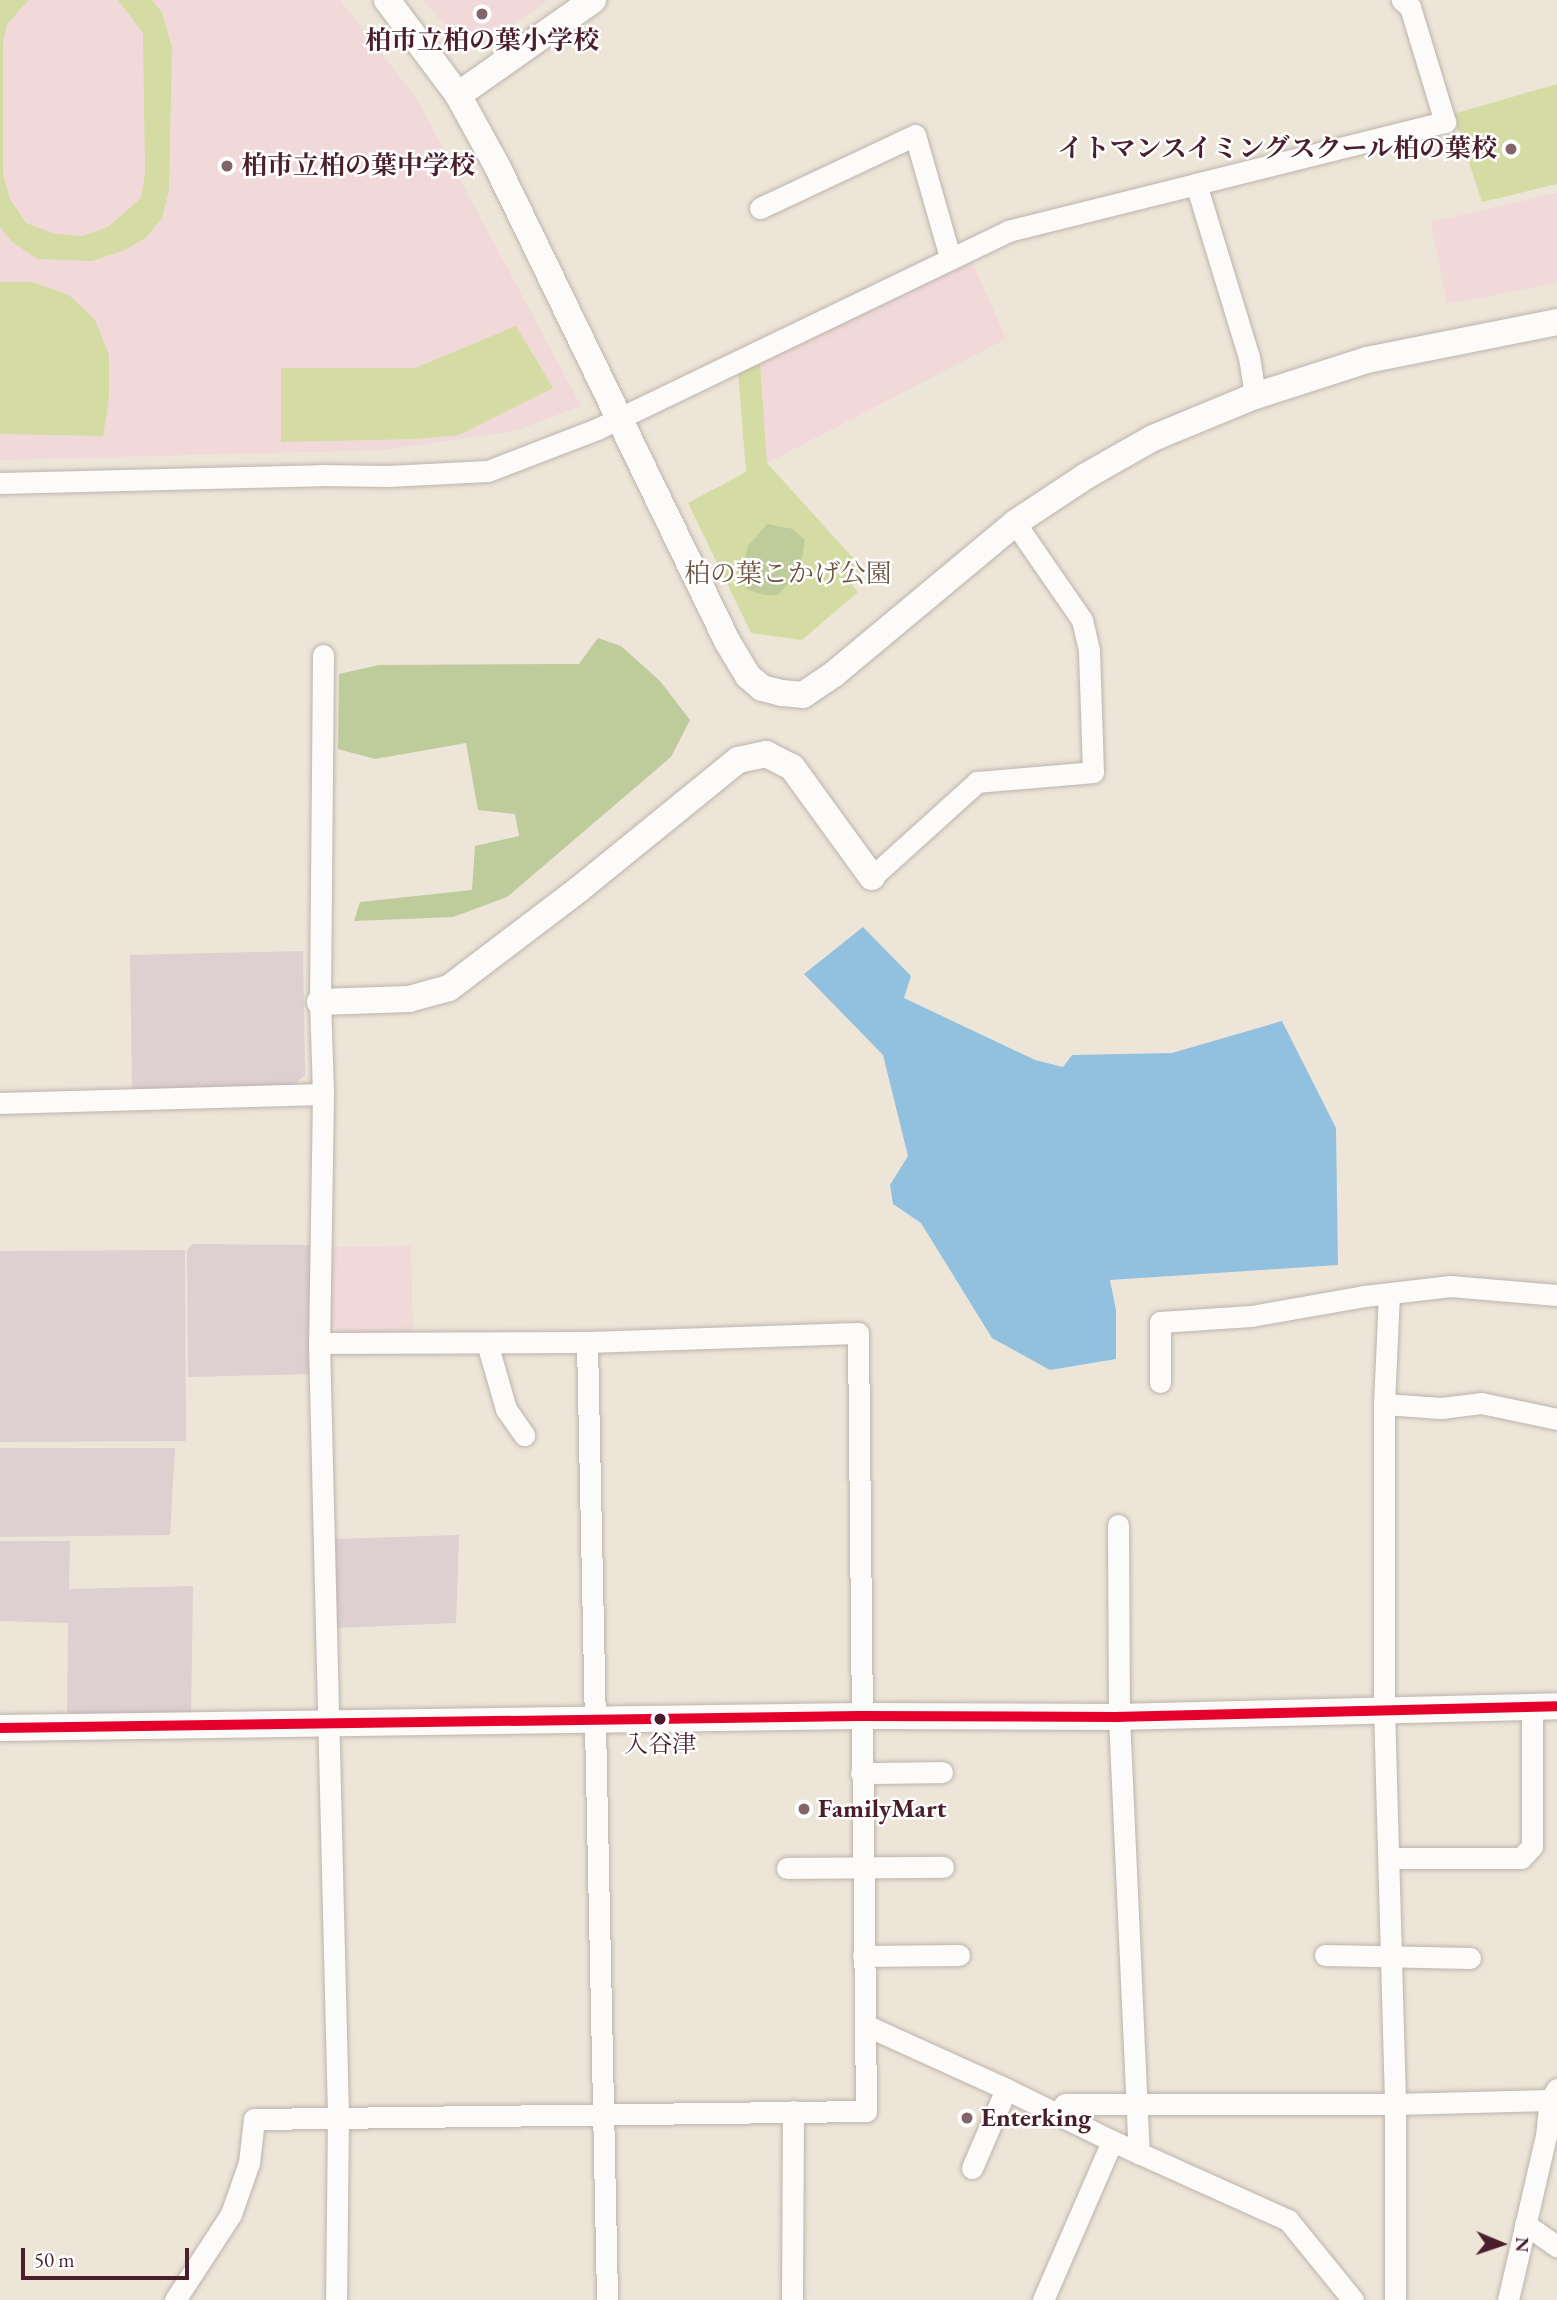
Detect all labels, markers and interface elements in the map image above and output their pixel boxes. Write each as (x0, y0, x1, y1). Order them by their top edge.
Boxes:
marker: 柏市立柏の葉小学校 (474, 6, 490, 22)
place label: 柏市立柏の葉小学校 (365, 25, 599, 57)
place label: イトマンスイミングスクール柏の葉校 (1055, 133, 1497, 165)
marker: イトマンスイミングスクール柏の葉校 (1503, 141, 1519, 157)
place label: 柏市立柏の葉中学校 (241, 150, 475, 182)
marker: 柏市立柏の葉中学校 (219, 158, 235, 174)
park label: 柏の葉こかげ公園 (684, 558, 892, 590)
marker: 入谷津 (653, 1712, 667, 1726)
place label: 入谷津 (624, 1730, 696, 1758)
place label: FamilyMart (818, 1793, 946, 1825)
marker: FamilyMart (796, 1801, 812, 1817)
place label: Enterking (981, 2102, 1091, 2134)
marker: Enterking (959, 2110, 975, 2126)
north arrow (1466, 2209, 1536, 2279)
scale bar (24, 2234, 192, 2278)
text: N (1510, 2237, 1535, 2253)
text: 50 m (34, 2246, 75, 2273)

